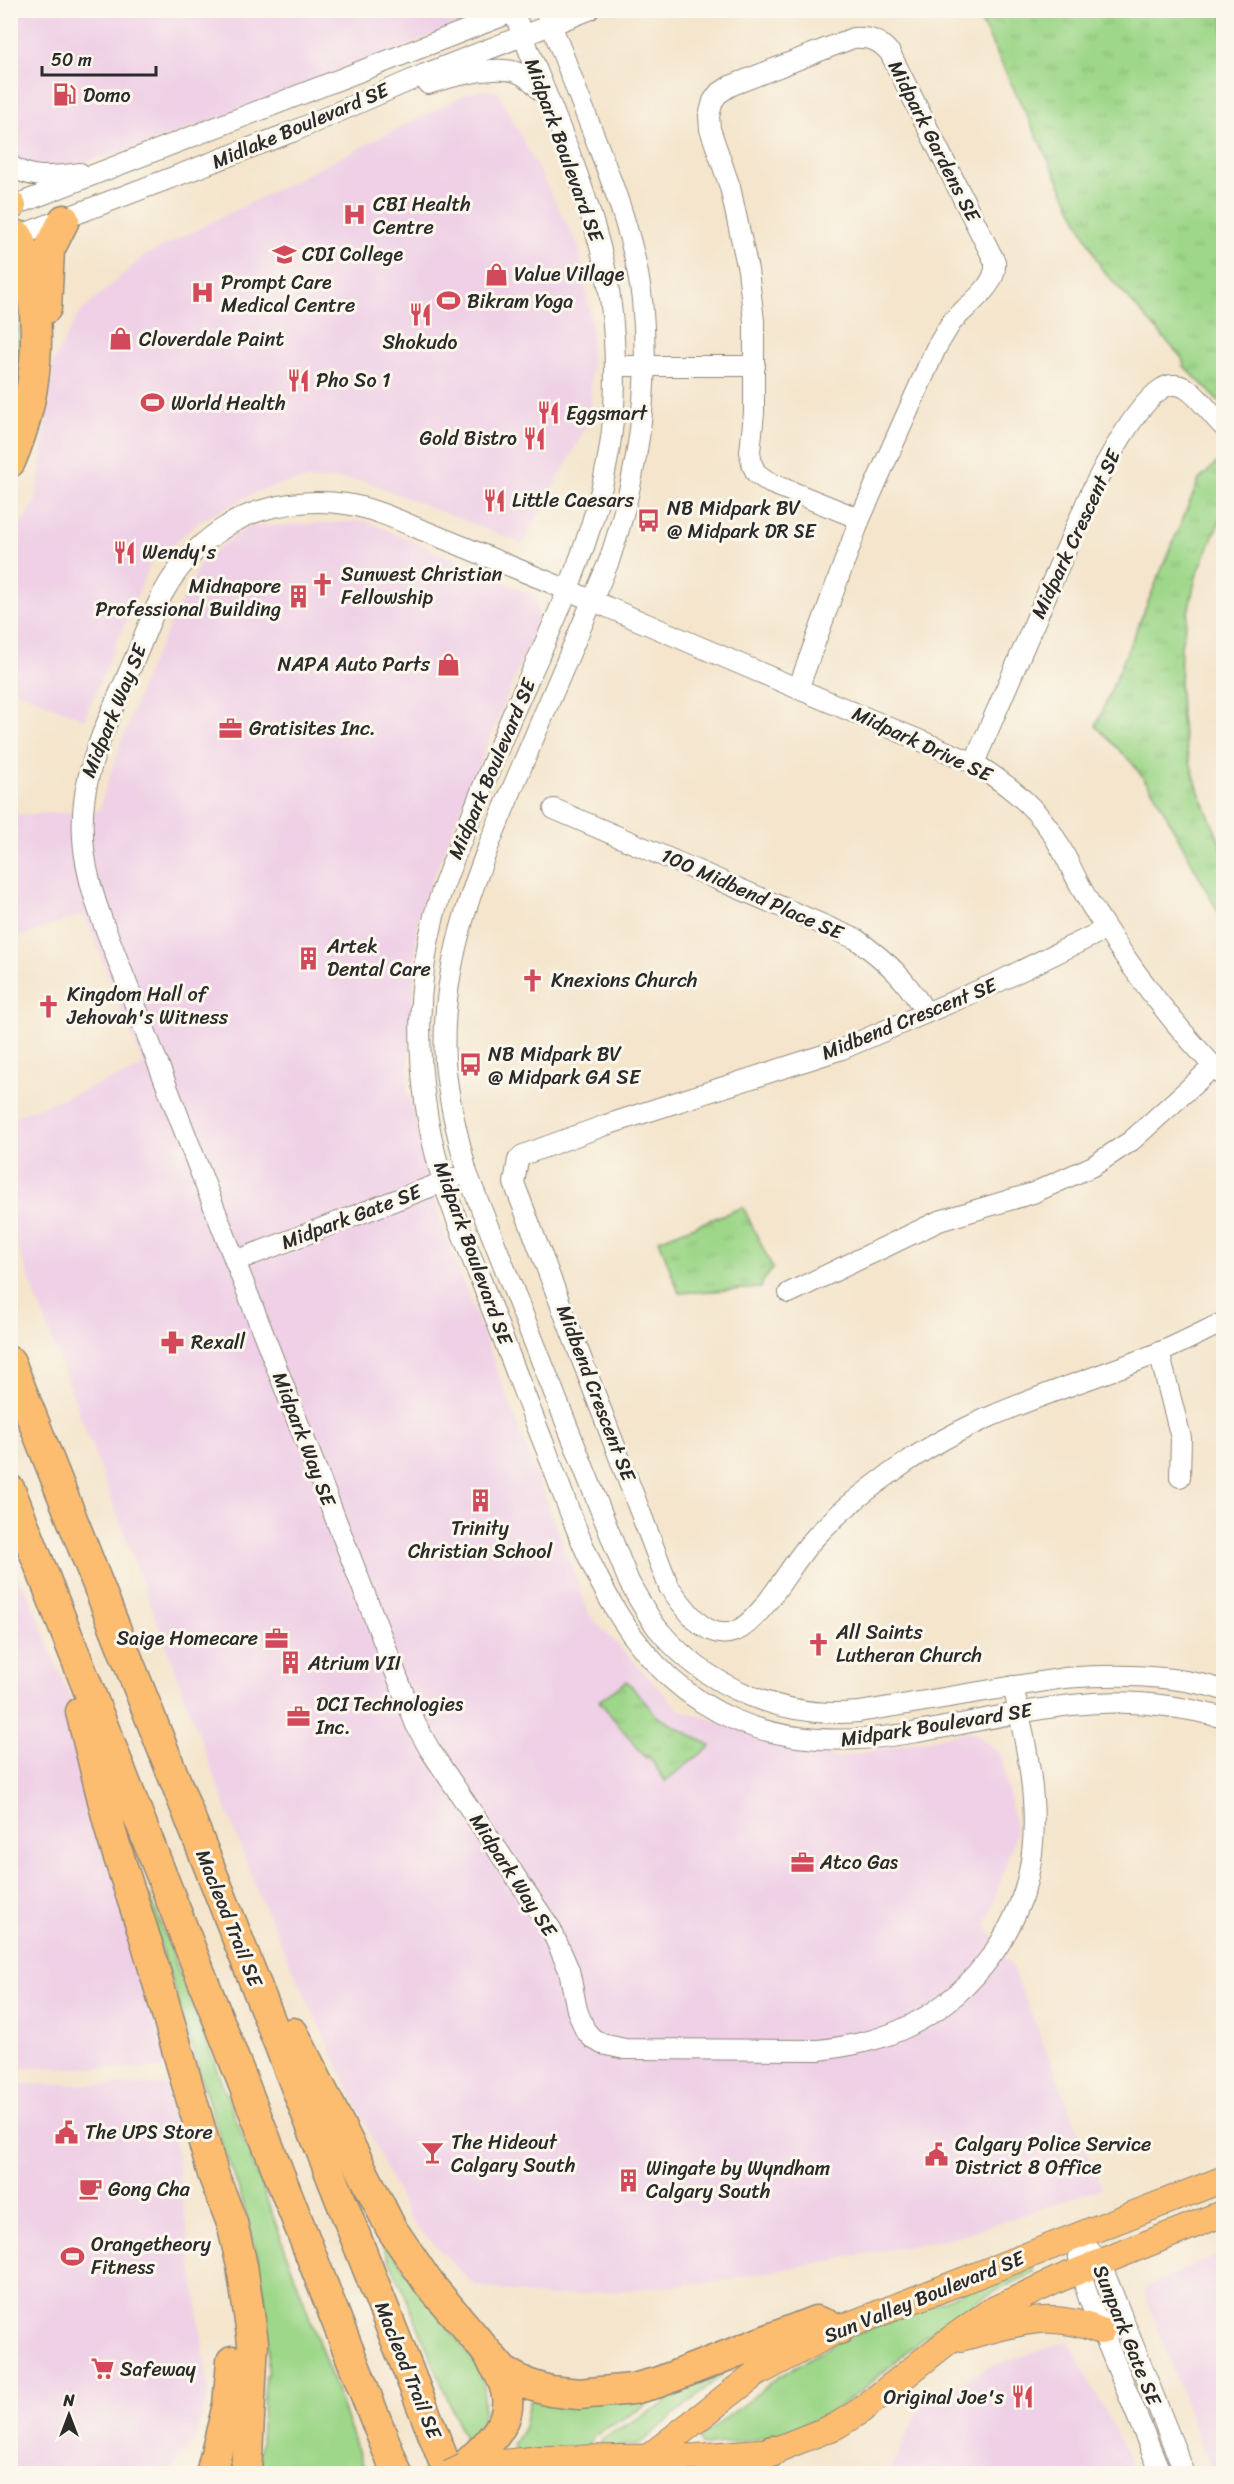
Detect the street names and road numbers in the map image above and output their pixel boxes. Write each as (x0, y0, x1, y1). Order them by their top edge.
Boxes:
street label: Midpark Boulevard SE (515, 53, 614, 249)
street label: Midpark Gardens SE (878, 54, 991, 230)
street label: Midlake Boulevard SE (206, 72, 396, 179)
street label: Midpark Crescent SE (1021, 442, 1131, 625)
street label: Midpark Way SE (71, 637, 157, 783)
street label: Midpark Boulevard SE (438, 672, 547, 865)
street label: Midpark Drive SE (846, 696, 1000, 793)
street label: 100 Midbend Place SE (655, 838, 850, 951)
street label: Midbend Crescent SE (816, 967, 1004, 1070)
street label: Midpark Boulevard SE (424, 1156, 523, 1352)
street label: Midpark Gate SE (276, 1174, 428, 1260)
street label: Midbend Crescent SE (546, 1300, 646, 1488)
street label: Midpark Way SE (262, 1367, 346, 1513)
street label: Midpark Boulevard SE (838, 1692, 1036, 1757)
street label: Midpark Way SE (460, 1806, 567, 1946)
street label: Macleod Trail SE (186, 1844, 273, 1994)
street label: Sun Valley Boulevard SE (818, 2240, 1031, 2353)
street label: Sunpark Gate SE (1083, 2259, 1172, 2412)
street label: Macleod Trail SE (365, 2296, 452, 2446)

